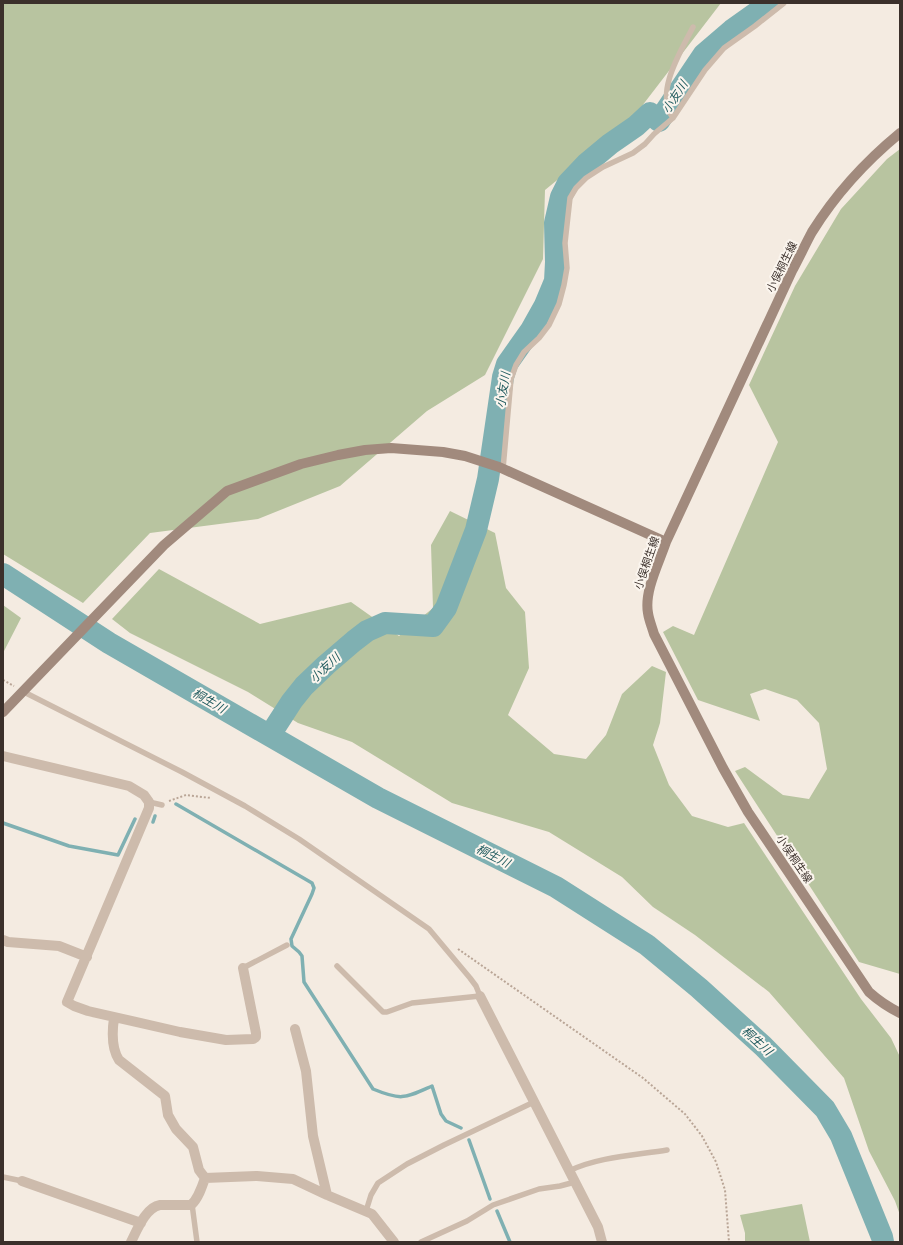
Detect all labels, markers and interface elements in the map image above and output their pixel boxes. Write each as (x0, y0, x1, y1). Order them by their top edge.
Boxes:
water label: 小友川 (659, 76, 692, 116)
street label: 小俣桐生線 (764, 239, 800, 295)
water label: 小友川 (493, 369, 513, 409)
street label: 小俣桐生線 (632, 535, 662, 591)
water label: 小友川 (307, 649, 344, 685)
water label: 桐生川 (190, 686, 230, 717)
street label: 小俣桐生線 (773, 833, 815, 885)
water label: 桐生川 (474, 842, 514, 871)
water label: 桐生川 (739, 1024, 777, 1060)

